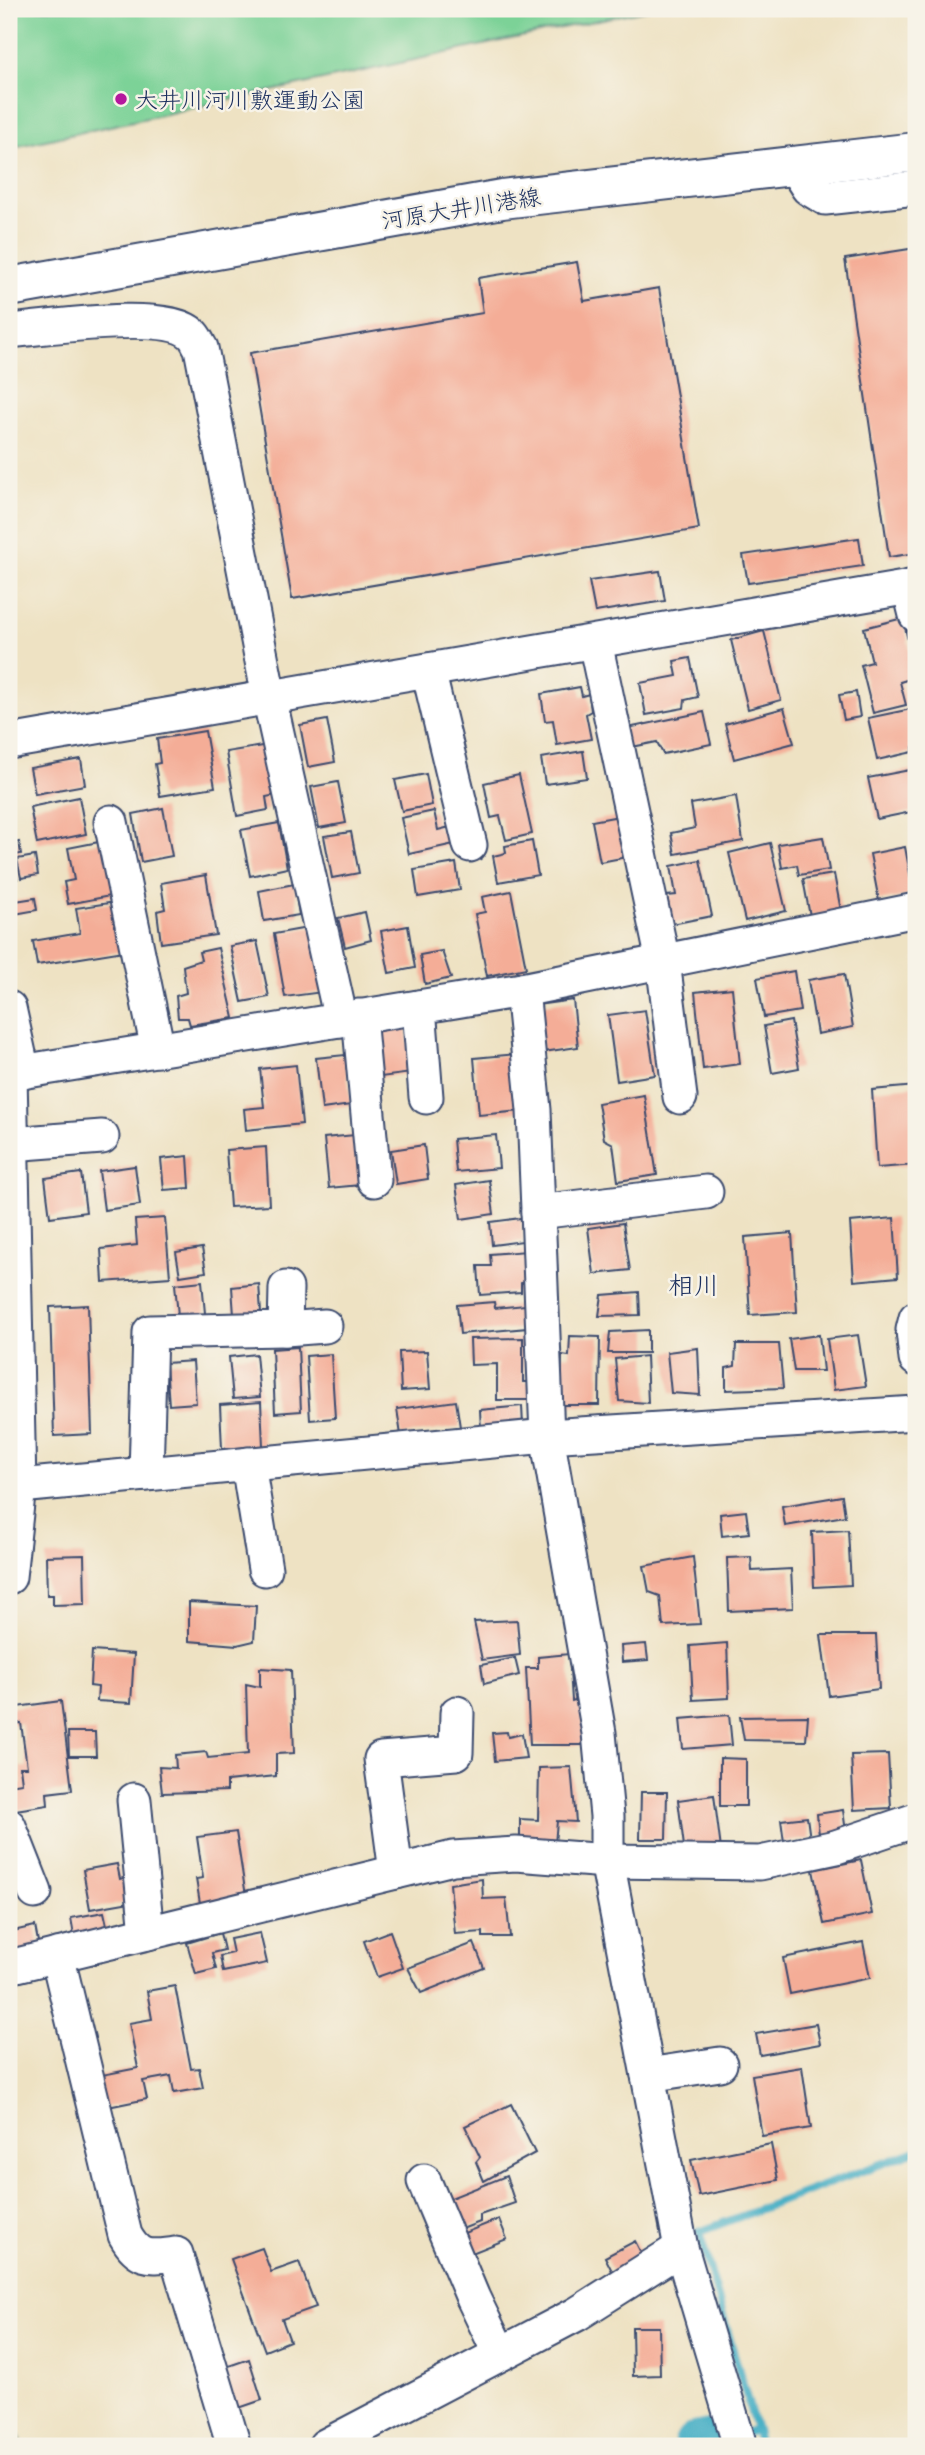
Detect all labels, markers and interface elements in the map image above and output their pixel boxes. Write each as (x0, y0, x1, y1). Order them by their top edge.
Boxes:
place label: 大井川河川敷運動公園 (135, 84, 365, 115)
marker: 大井川河川敷運動公園 (113, 91, 129, 107)
street label: 河原大井川港線 (379, 180, 543, 236)
district label: 相川 (668, 1267, 720, 1302)

